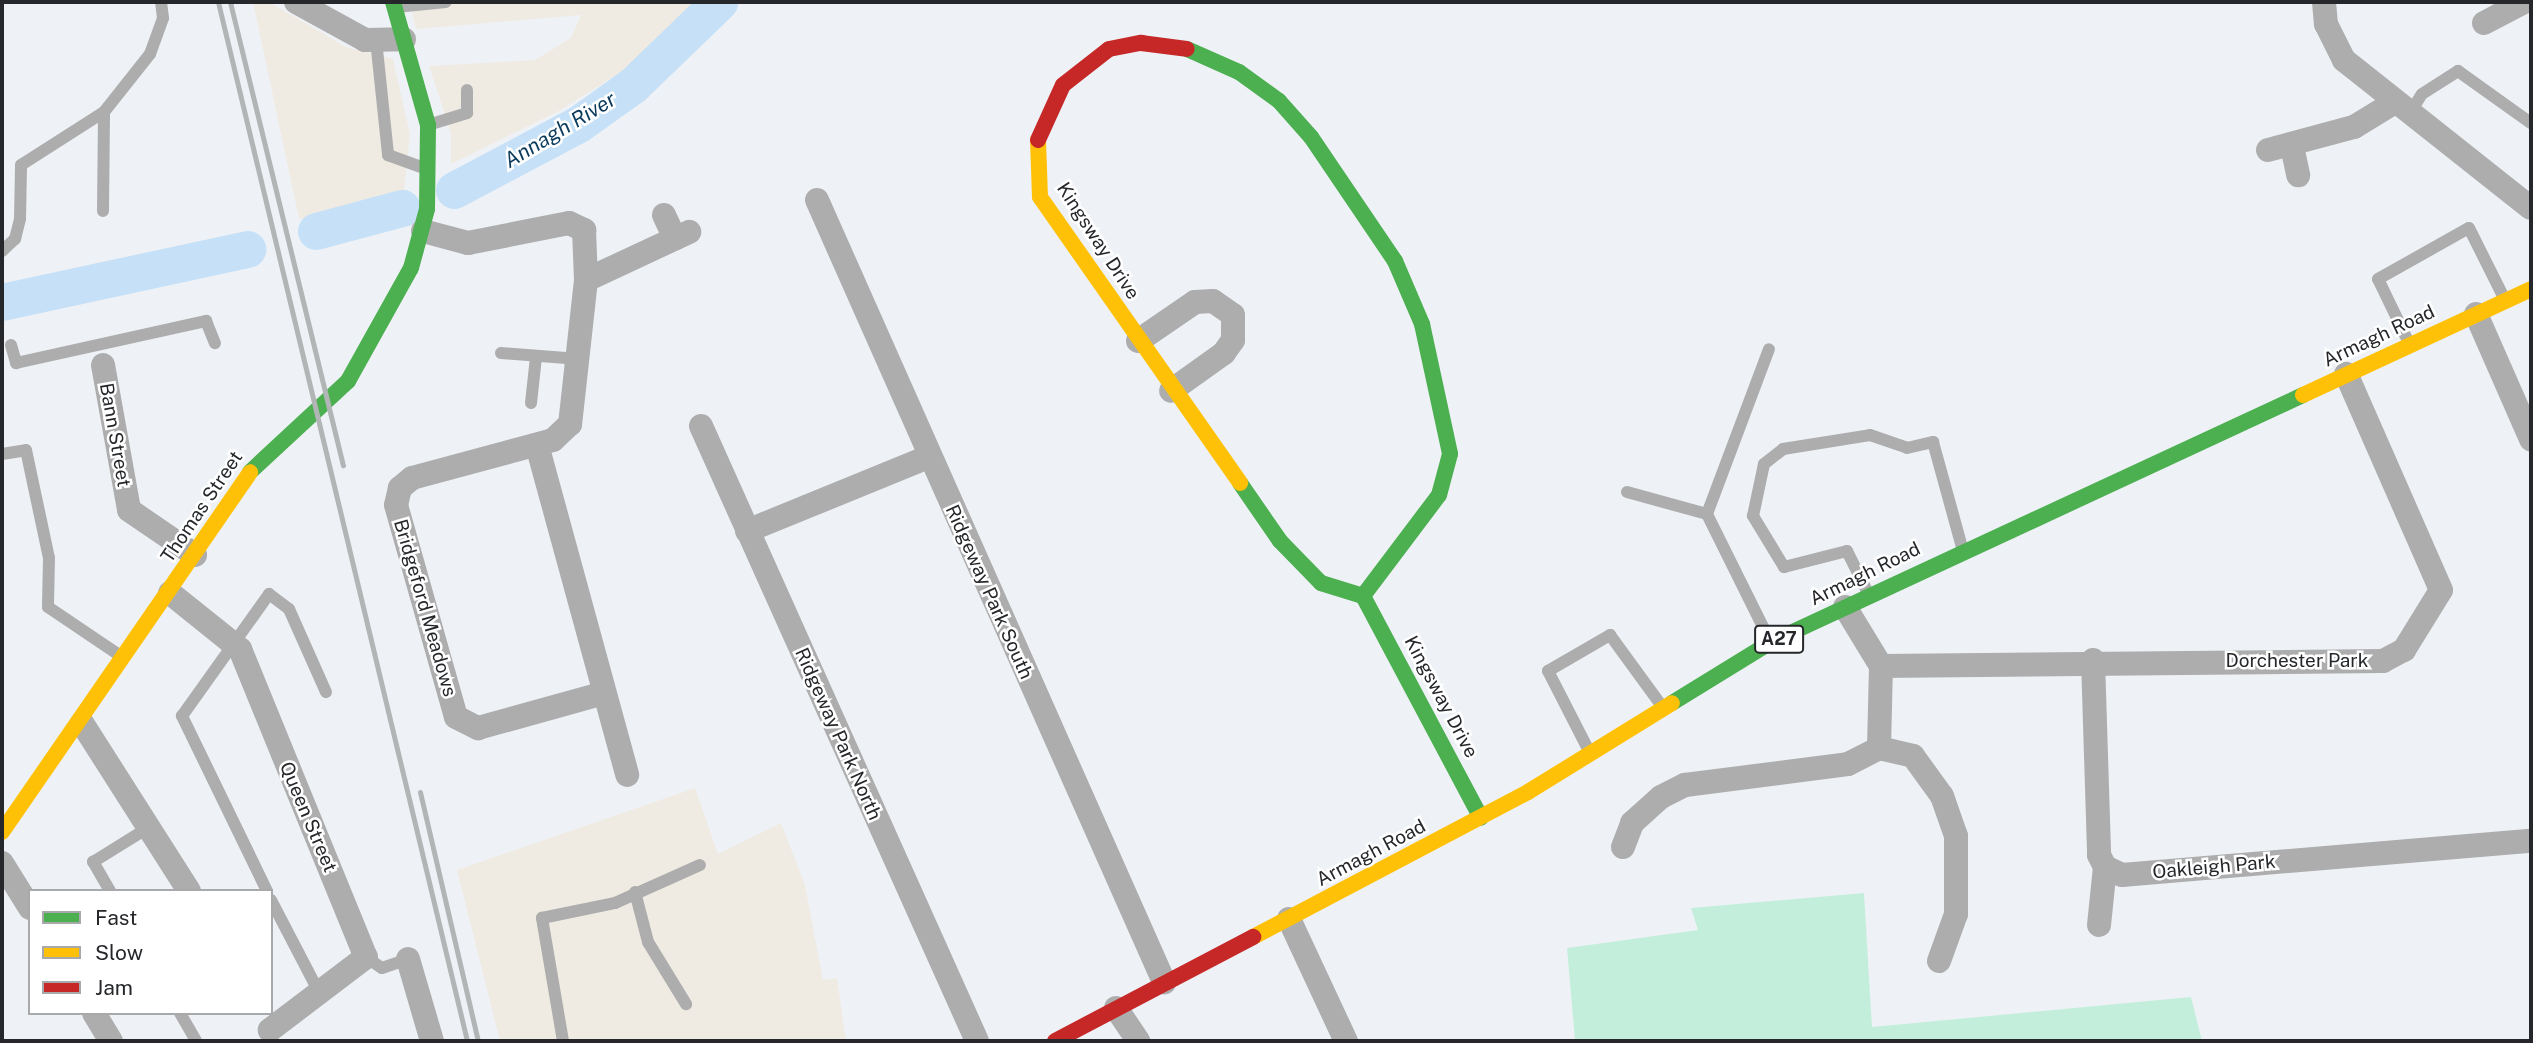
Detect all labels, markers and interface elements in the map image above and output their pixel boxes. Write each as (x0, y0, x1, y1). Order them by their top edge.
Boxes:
water label: Annagh River (499, 87, 621, 173)
street label: Kingsway Drive (1052, 178, 1144, 304)
street label: Armagh Road (2320, 300, 2438, 372)
street label: Bann Street (95, 381, 135, 489)
street label: Thomas Street (156, 447, 248, 567)
street label: Ridgeway Park South (940, 501, 1038, 683)
street label: Bridgeford Meadows (389, 517, 461, 699)
street label: Armagh Road (1806, 537, 1924, 611)
road number: A27 (1753, 624, 1805, 654)
street label: Kingsway Drive (1399, 632, 1483, 762)
street label: Ridgeway Park North (790, 644, 886, 824)
street label: Dorchester Park (2226, 650, 2368, 672)
street label: Queen Street (274, 758, 342, 876)
street label: Armagh Road (1313, 815, 1429, 891)
street label: Oakleigh Park (2151, 850, 2277, 884)
legend (28, 889, 273, 1015)
text: Fast (95, 905, 137, 930)
text: Slow (95, 940, 143, 965)
text: Jam (95, 975, 133, 1000)

